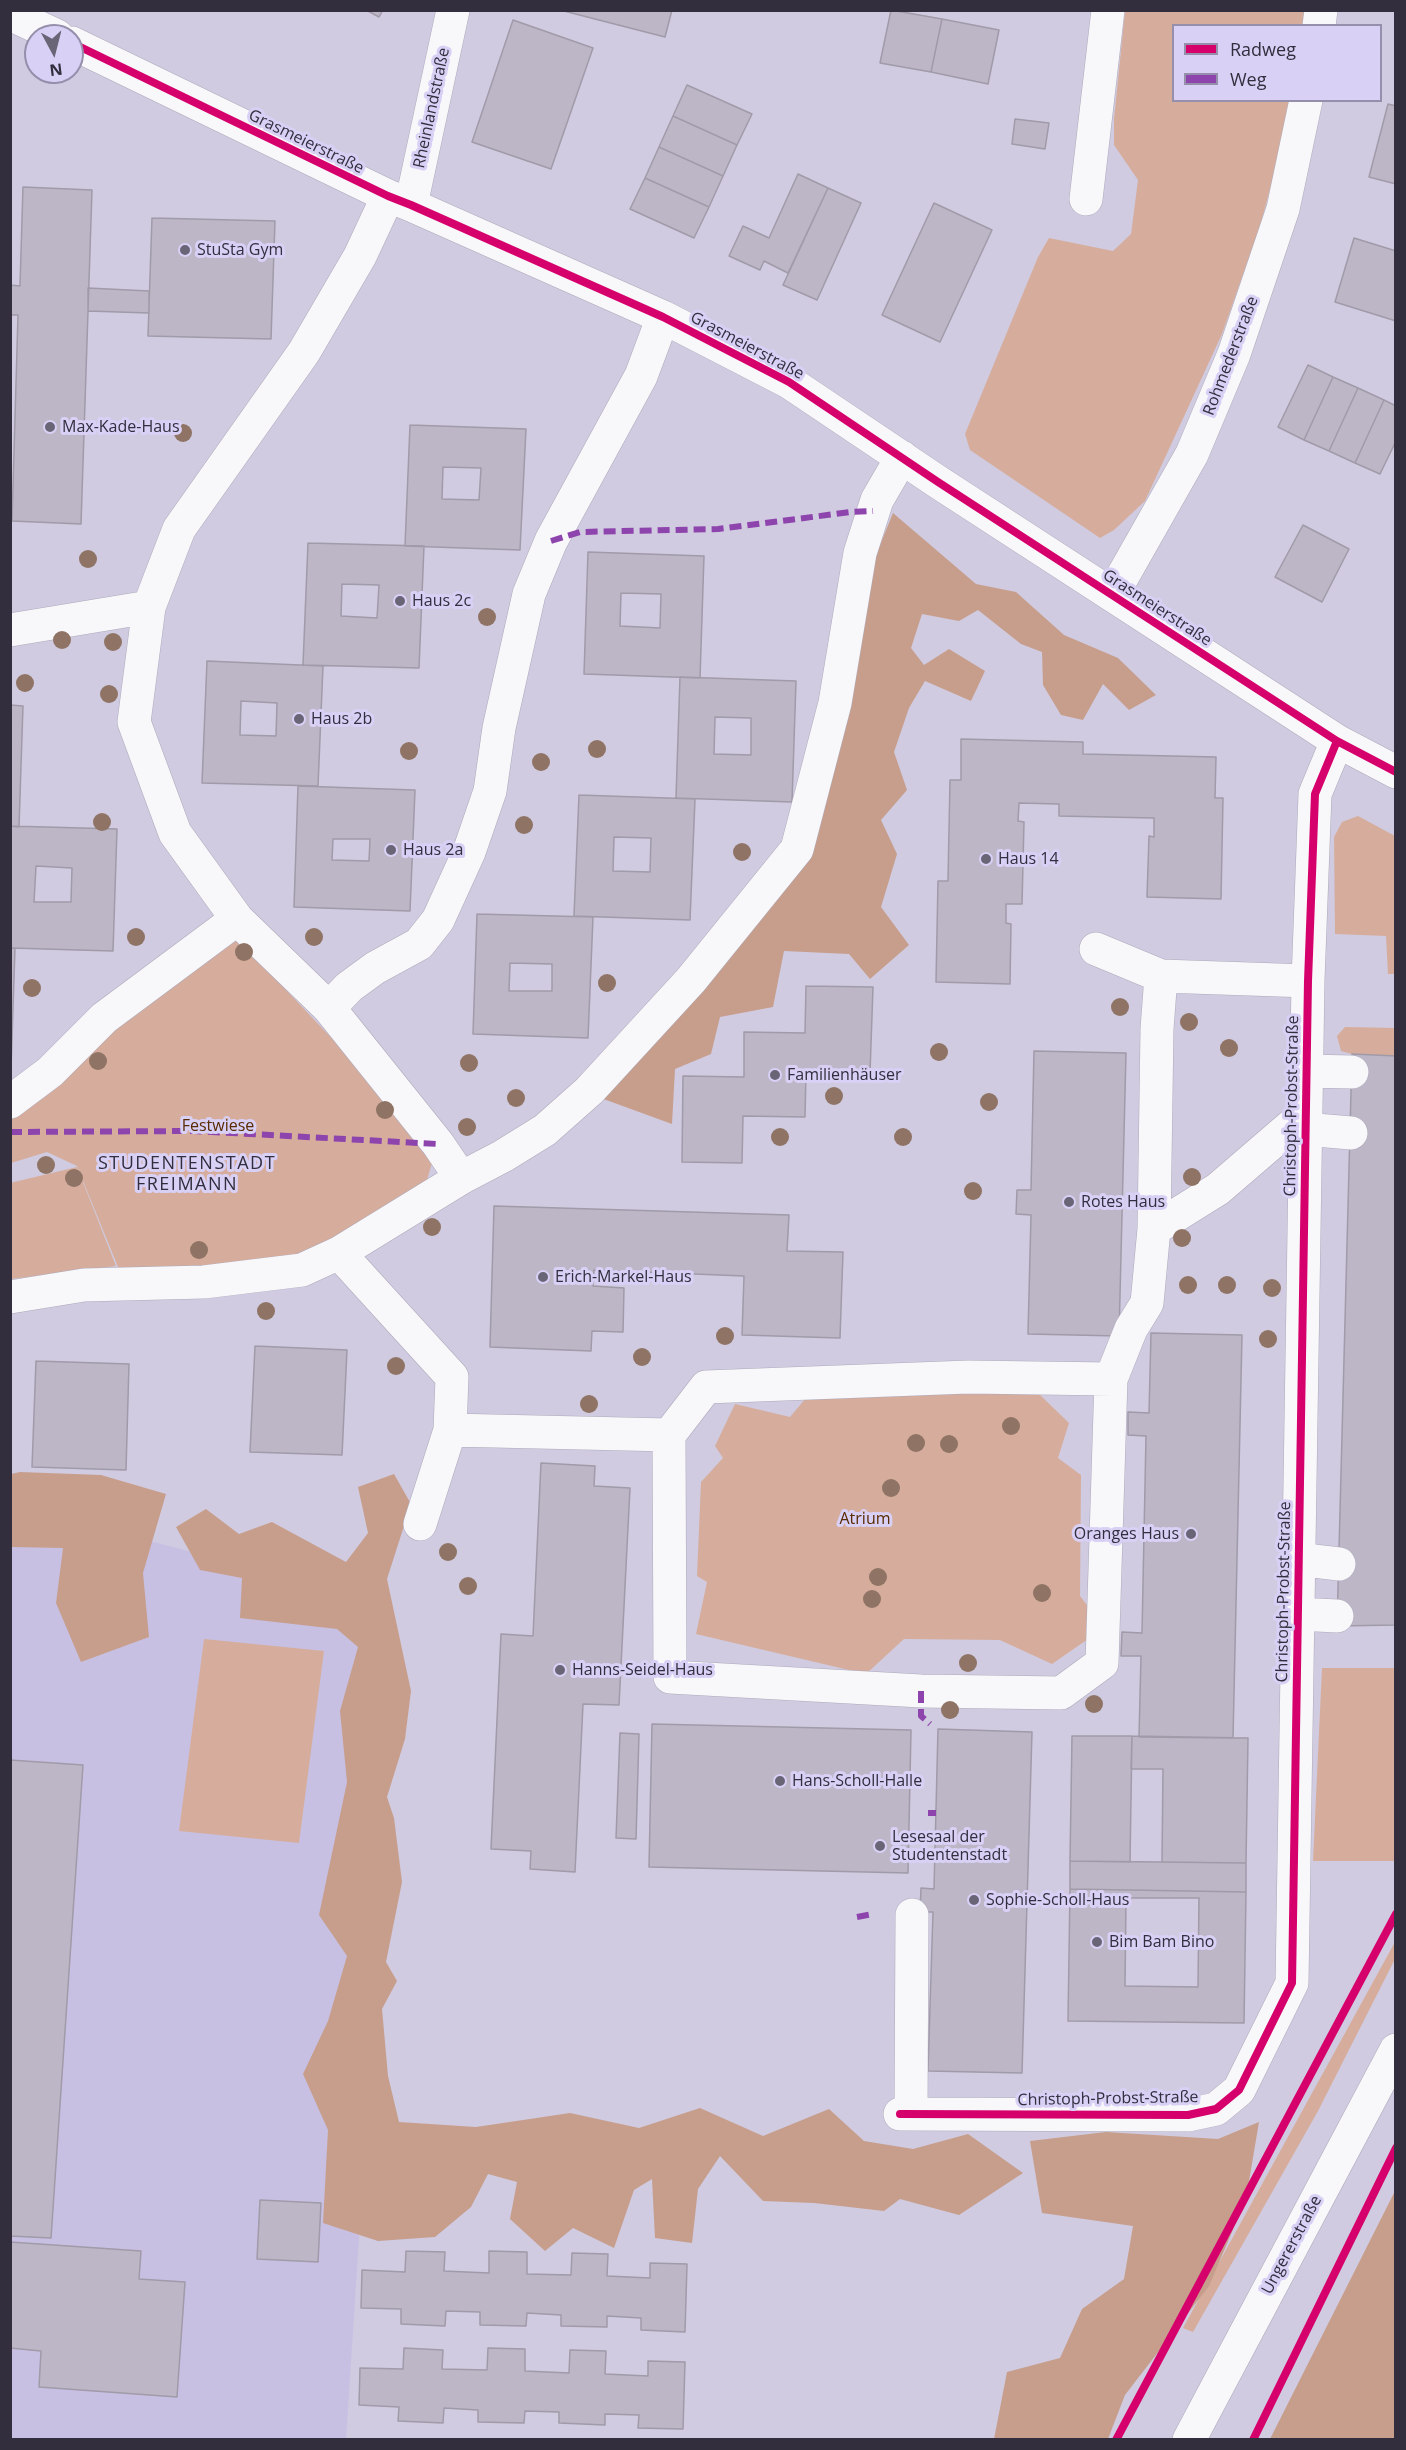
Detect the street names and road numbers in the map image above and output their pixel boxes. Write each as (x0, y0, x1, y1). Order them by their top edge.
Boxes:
street label: Rheinlandstraße (410, 46, 454, 170)
street label: Grasmeierstraße (245, 106, 367, 178)
street label: Rohmederstraße (1199, 294, 1263, 418)
street label: Grasmeierstraße (687, 308, 807, 384)
street label: Grasmeierstraße (1099, 566, 1215, 650)
street label: Christoph-Probst-Straße (1281, 1015, 1303, 1197)
street label: Christoph-Probst-Straße (1273, 1501, 1295, 1683)
street label: Christoph-Probst-Straße (1017, 2088, 1199, 2110)
street label: Ungererstraße (1258, 2192, 1326, 2298)

